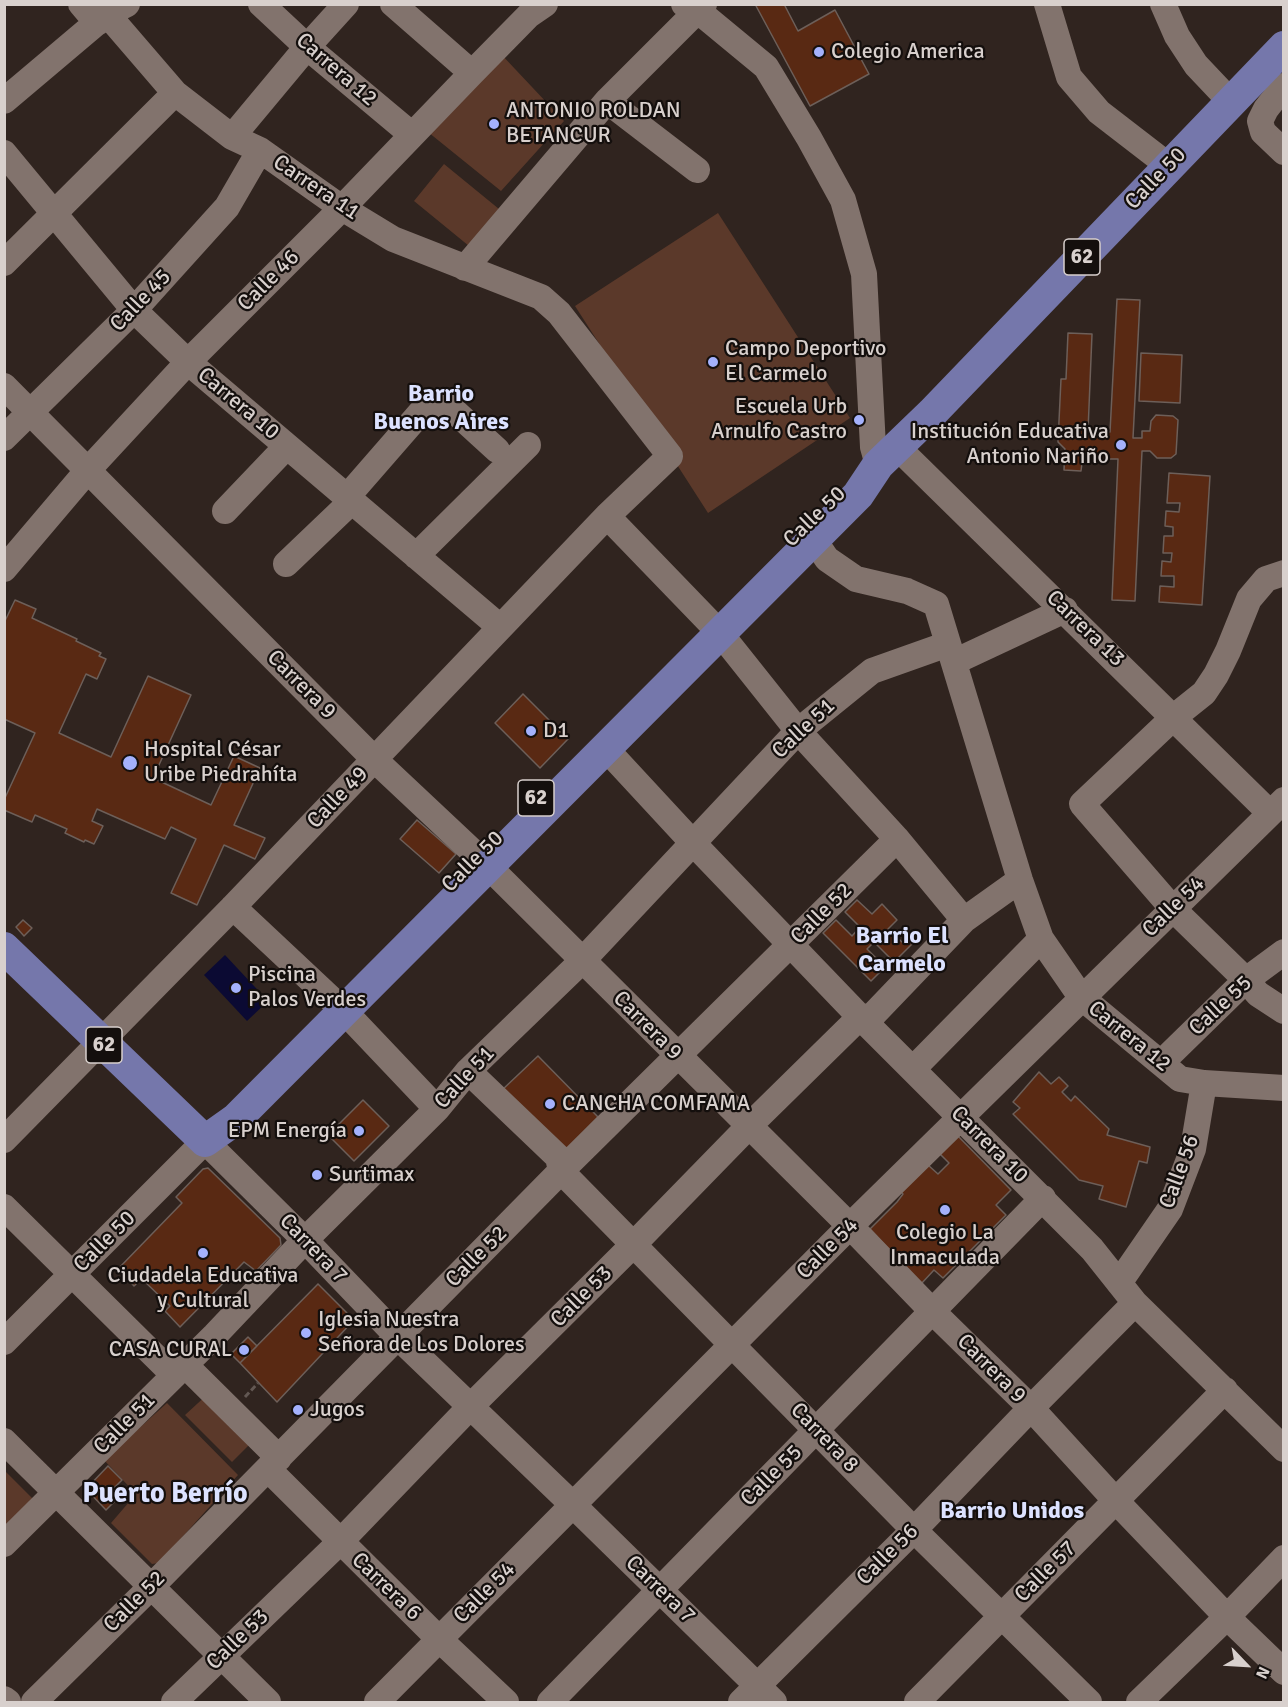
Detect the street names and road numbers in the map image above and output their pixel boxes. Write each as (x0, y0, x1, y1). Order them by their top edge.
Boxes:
street label: Carrera 12 (290, 28, 382, 112)
street label: Calle 50 (1120, 142, 1192, 216)
street label: Carrera 11 (268, 149, 364, 227)
road number: 62 (1064, 239, 1100, 275)
street label: Calle 46 (233, 245, 305, 317)
street label: Calle 45 (105, 264, 177, 338)
street label: Carrera 10 (192, 362, 284, 446)
street label: Calle 50 (778, 481, 852, 553)
street label: Carrera 13 (1040, 585, 1130, 673)
street label: Carrera 9 (261, 645, 341, 725)
street label: Calle 51 (767, 693, 841, 765)
street label: Calle 49 (302, 761, 374, 835)
road number: 62 (518, 780, 554, 816)
street label: Calle 50 (437, 826, 509, 898)
street label: Calle 54 (1137, 871, 1211, 943)
street label: Calle 52 (786, 878, 858, 950)
street label: Calle 55 (1184, 970, 1258, 1042)
street label: Carrera 9 (607, 986, 687, 1066)
street label: Carrera 12 (1082, 996, 1176, 1078)
road number: 62 (86, 1027, 122, 1063)
street label: Calle 51 (429, 1041, 501, 1115)
street label: Carrera 10 (945, 1101, 1033, 1189)
street label: Calle 56 (1155, 1132, 1205, 1212)
street label: Calle 50 (69, 1206, 141, 1278)
street label: Carrera 7 (273, 1209, 353, 1289)
street label: Calle 54 (792, 1213, 864, 1285)
street label: Calle 52 (441, 1221, 513, 1293)
street label: Calle 53 (546, 1261, 618, 1333)
street label: Carrera 9 (951, 1329, 1031, 1409)
street label: Calle 51 (89, 1388, 161, 1460)
street label: Carrera 8 (784, 1398, 864, 1478)
street label: Calle 55 (736, 1440, 808, 1512)
street label: Calle 56 (852, 1519, 924, 1591)
street label: Calle 57 (1010, 1536, 1082, 1608)
street label: Carrera 6 (346, 1547, 426, 1627)
street label: Carrera 7 (620, 1550, 700, 1630)
street label: Calle 54 (449, 1557, 521, 1629)
street label: Calle 52 (99, 1566, 171, 1638)
street label: Calle 53 (201, 1604, 275, 1676)

